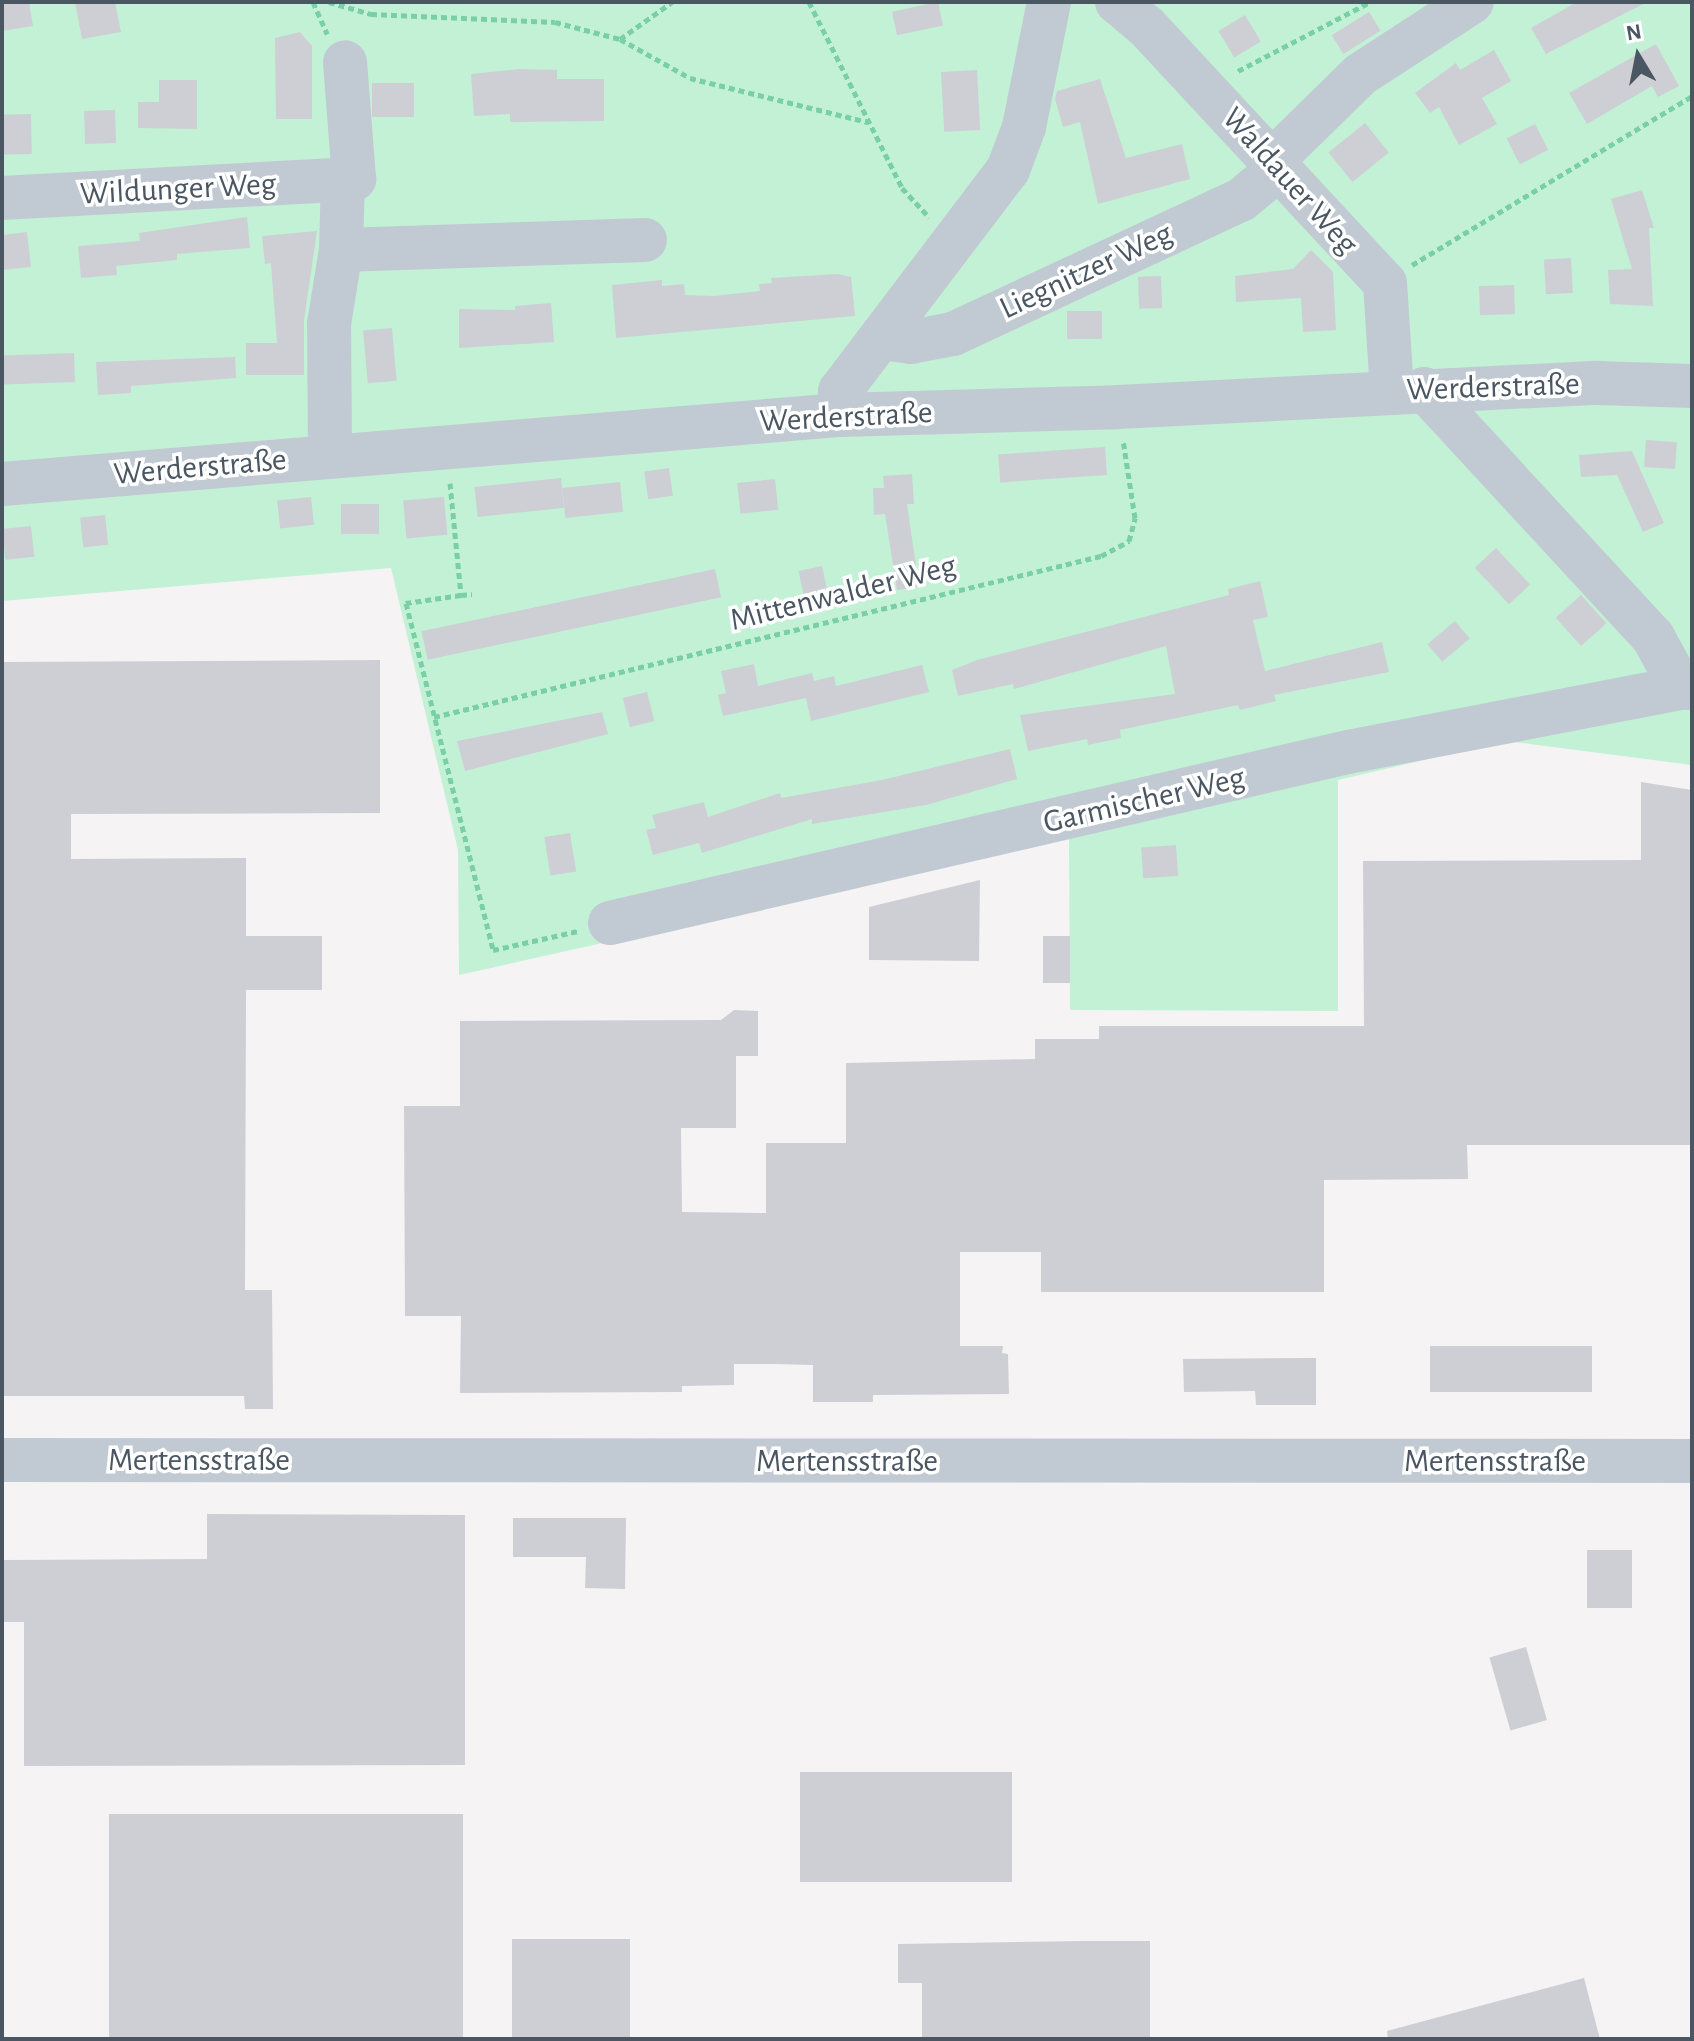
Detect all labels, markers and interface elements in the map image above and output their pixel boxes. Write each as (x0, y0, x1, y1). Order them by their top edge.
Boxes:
north arrow (1598, 16, 1678, 96)
text: N (1624, 20, 1643, 45)
street label: Waldauer Weg (1214, 100, 1366, 262)
street label: Wildunger Weg (79, 165, 277, 213)
street label: Liegnitzer Weg (994, 214, 1178, 328)
street label: Werderstraße (1406, 365, 1580, 409)
street label: Werderstraße (759, 393, 933, 441)
street label: Werderstraße (112, 440, 288, 494)
street label: Mittenwalder Weg (726, 546, 960, 640)
street label: Garmischer Weg (1040, 758, 1248, 842)
street label: Mertensstraße (108, 1441, 290, 1479)
street label: Mertensstraße (756, 1442, 938, 1480)
street label: Mertensstraße (1404, 1442, 1586, 1480)

